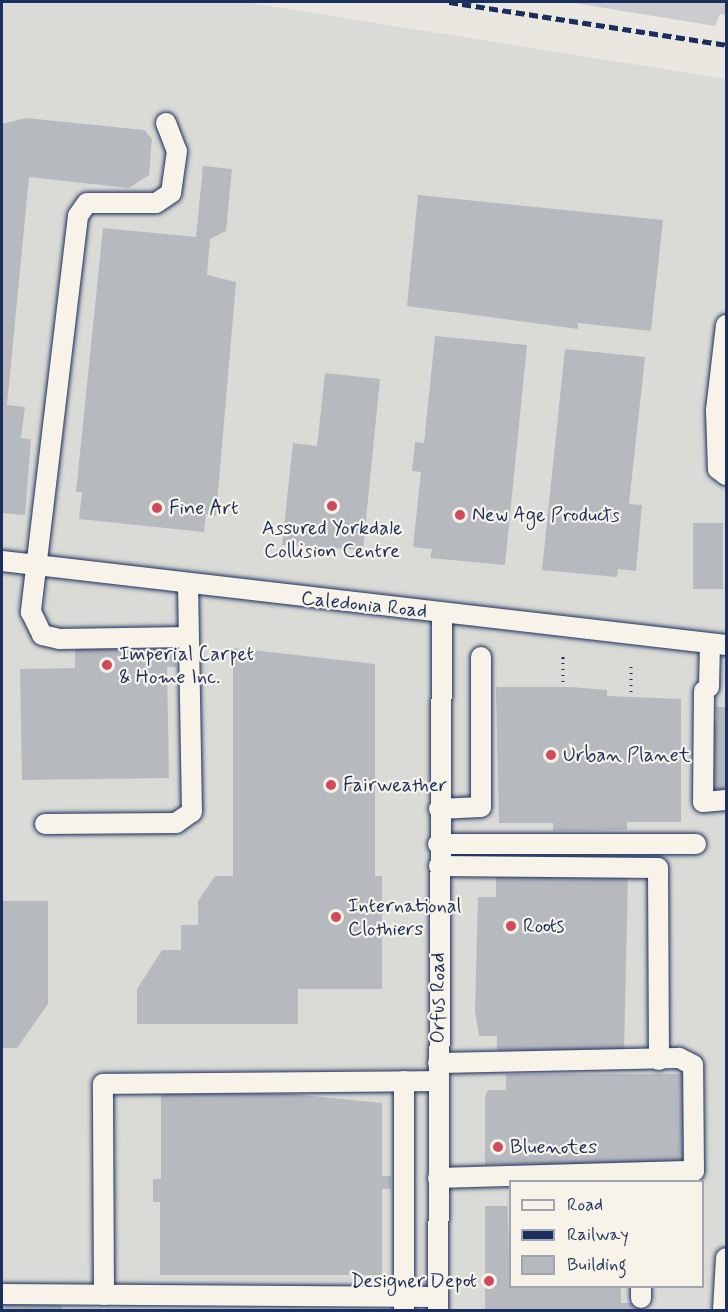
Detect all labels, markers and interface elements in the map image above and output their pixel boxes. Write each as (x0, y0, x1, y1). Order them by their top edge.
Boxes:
place label: Fine Art (169, 496, 239, 520)
marker: Assured Yorkdale Collision Centre (325, 499, 339, 513)
marker: Fine Art (150, 501, 164, 515)
place label: New Age Products (472, 503, 618, 527)
marker: New Age Products (453, 508, 467, 522)
place label: Assured Yorkdale Collision Centre (261, 516, 403, 563)
street label: Caledonia Road (300, 586, 428, 624)
place label: Imperial Carpet & Home Inc. (119, 642, 260, 689)
marker: Imperial Carpet & Home Inc. (100, 658, 114, 672)
place label: Urban Planet (563, 743, 691, 767)
marker: Urban Planet (544, 748, 558, 762)
place label: Fairweather (343, 773, 447, 797)
marker: Fairweather (324, 778, 338, 792)
place label: International Clothiers (348, 894, 461, 941)
marker: International Clothiers (329, 910, 343, 924)
place label: Roots (523, 914, 564, 938)
marker: Roots (504, 919, 518, 933)
street label: Orfus Road (426, 952, 450, 1044)
place label: Bluenotes (510, 1135, 597, 1159)
marker: Bluenotes (491, 1140, 505, 1154)
legend (509, 1180, 704, 1288)
text: Road (567, 1193, 603, 1217)
text: Railway (567, 1223, 629, 1247)
text: Building (567, 1253, 627, 1277)
place label: Designer Depot (350, 1269, 477, 1293)
marker: Designer Depot (482, 1274, 496, 1288)

